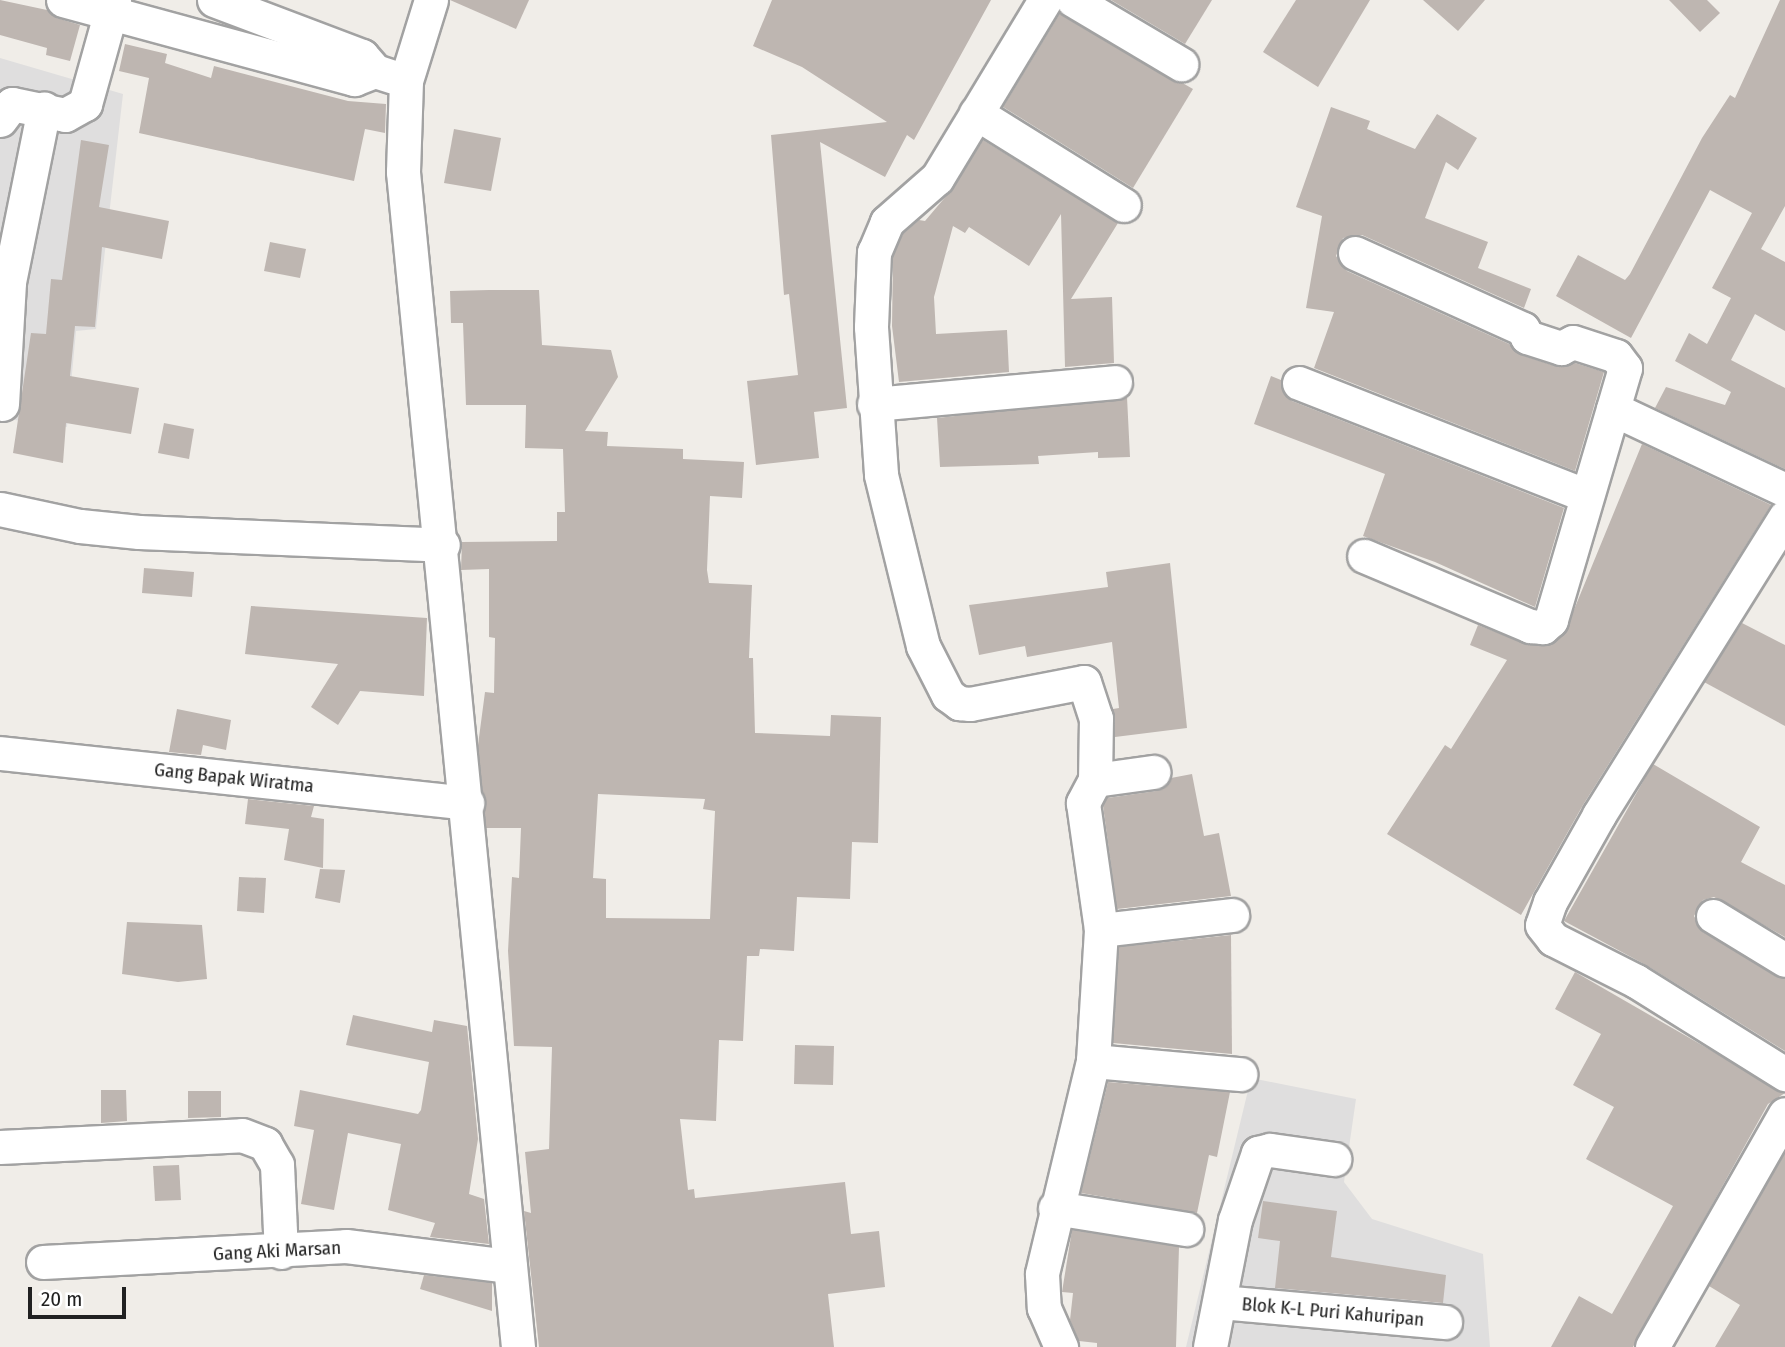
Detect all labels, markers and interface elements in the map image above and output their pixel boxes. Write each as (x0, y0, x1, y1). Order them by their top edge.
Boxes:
street label: Gang Bapak Wiratma (153, 758, 315, 798)
street label: Gang Aki Marsan (212, 1236, 342, 1266)
scale bar (32, 1274, 130, 1318)
text: 20 m (41, 1286, 82, 1312)
street label: Blok K-L Puri Kahuripan (1241, 1293, 1425, 1331)

